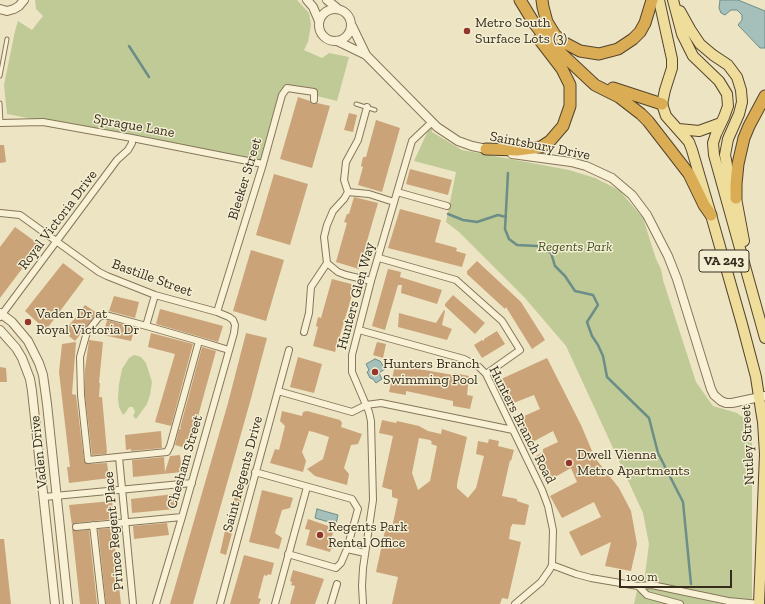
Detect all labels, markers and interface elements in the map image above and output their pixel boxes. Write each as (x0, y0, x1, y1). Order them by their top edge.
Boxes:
place label: Metro South Surface Lots (3) (475, 15, 567, 48)
marker: Metro South Surface Lots (3) (462, 26, 472, 36)
street label: Sprague Lane (92, 111, 176, 141)
street label: Saintsbury Drive (488, 128, 592, 164)
street label: Bleeker Street (225, 136, 265, 222)
street label: Royal Victoria Drive (15, 167, 101, 273)
park label: Regents Park (538, 239, 612, 255)
street label: Hunters Glen Way (334, 241, 378, 351)
road number: VA 243 (699, 250, 749, 272)
street label: Bastille Street (109, 256, 195, 300)
place label: Vaden Dr at Royal Victoria Dr (36, 306, 139, 338)
marker: Vaden Dr at Royal Victoria Dr (23, 317, 33, 327)
place label: Hunters Branch Swimming Pool (383, 356, 480, 388)
street label: Hunters Branch Road (485, 363, 559, 487)
marker: Hunters Branch Swimming Pool (370, 367, 380, 377)
street label: Nutley Street (738, 404, 758, 486)
street label: Chesham Street (164, 413, 206, 511)
street label: Saint Regents Drive (219, 414, 267, 534)
street label: Vaden Drive (27, 415, 51, 489)
place label: Dwell Vienna Metro Apartments (577, 447, 690, 480)
marker: Dwell Vienna Metro Apartments (564, 458, 574, 468)
street label: Prince Regent Place (100, 471, 128, 591)
place label: Regents Park Rental Office (328, 519, 408, 552)
marker: Regents Park Rental Office (315, 530, 325, 540)
scale bar (621, 562, 734, 588)
text: 100 m (626, 570, 658, 584)

